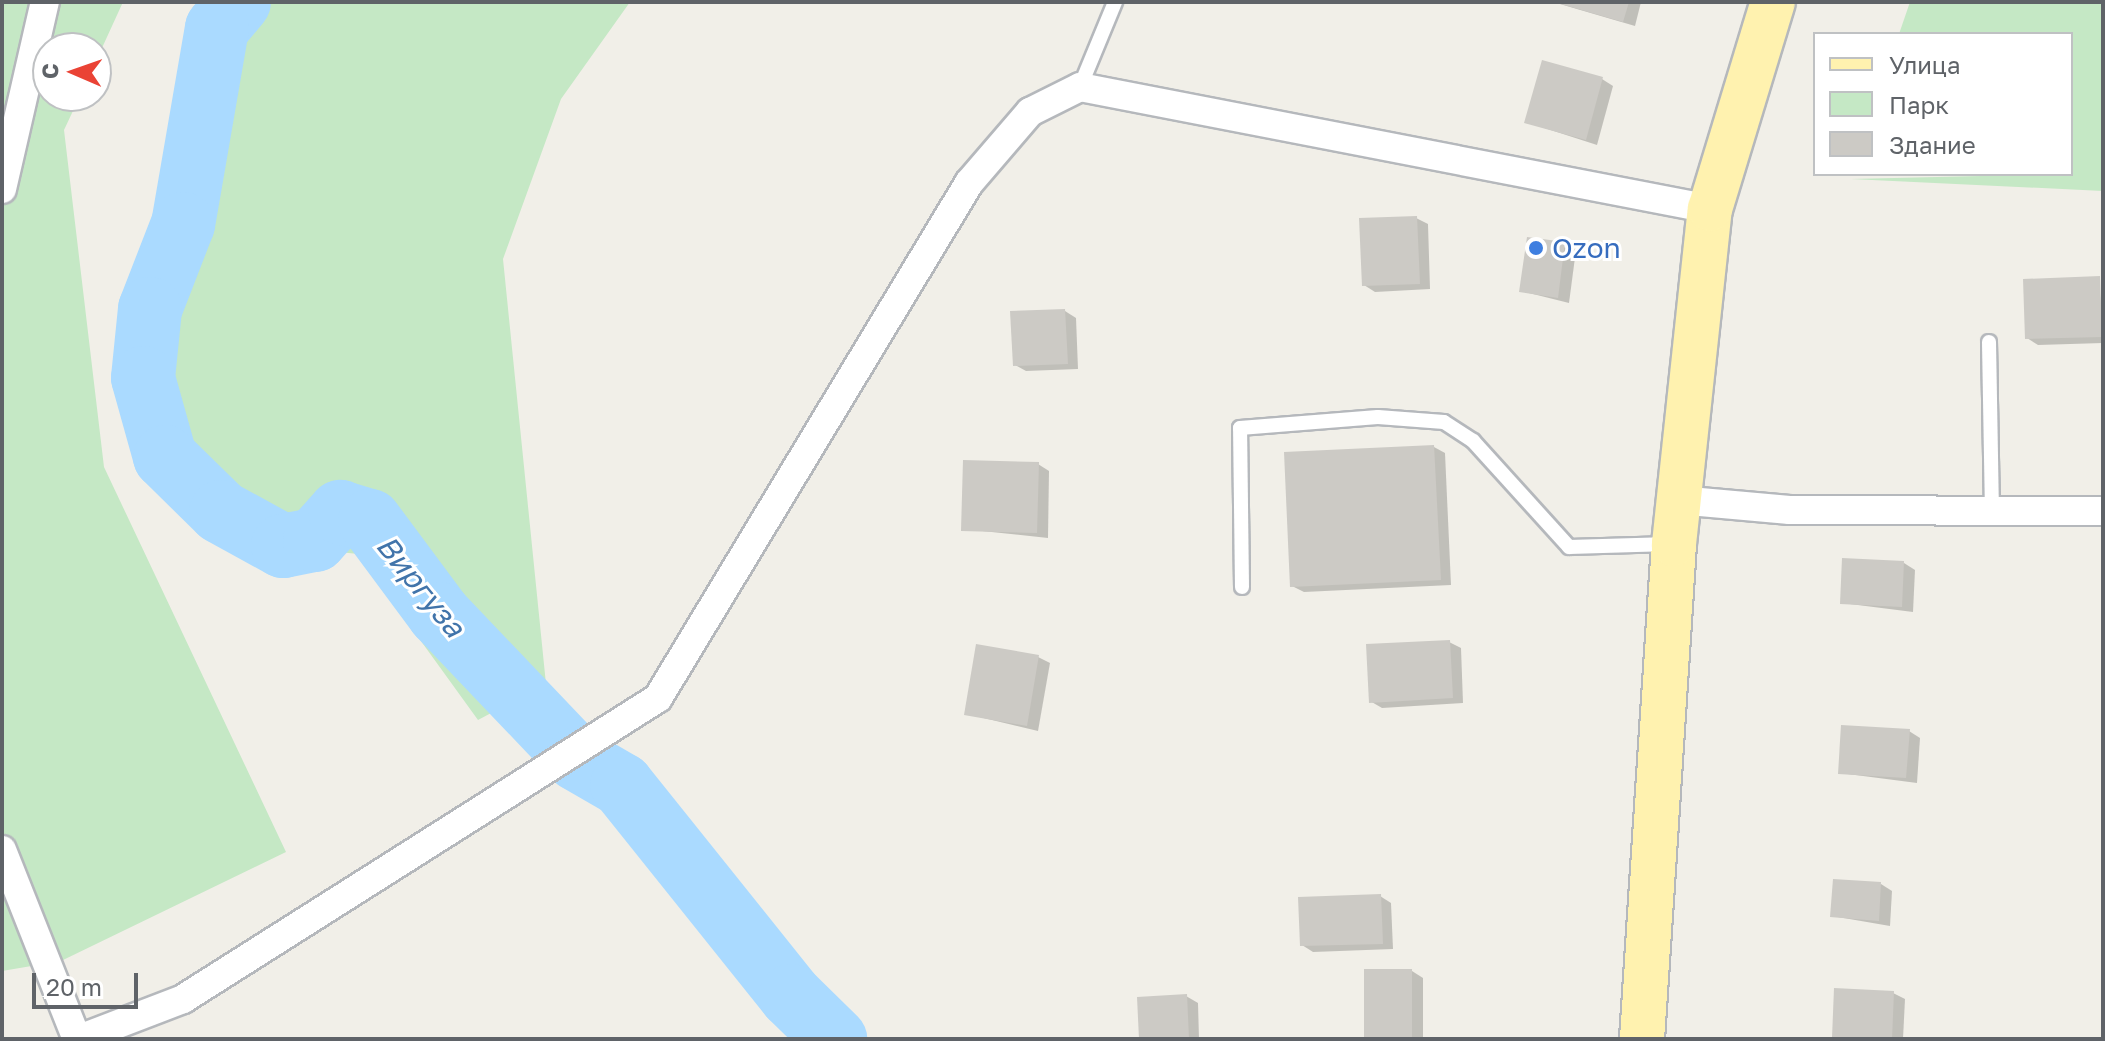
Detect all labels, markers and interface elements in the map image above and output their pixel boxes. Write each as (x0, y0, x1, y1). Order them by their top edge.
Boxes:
north arrow (32, 32, 112, 112)
legend (1813, 32, 2073, 176)
text: Улица (1889, 50, 1961, 79)
text: С (36, 63, 63, 79)
text: Парк (1889, 90, 1949, 119)
text: Здание (1889, 130, 1976, 159)
place label: Ozon (1552, 231, 1621, 265)
marker: Ozon (1527, 239, 1545, 257)
water label: Виргуза (369, 528, 473, 644)
scale bar (36, 957, 142, 1007)
text: 20 m (46, 972, 102, 1001)

